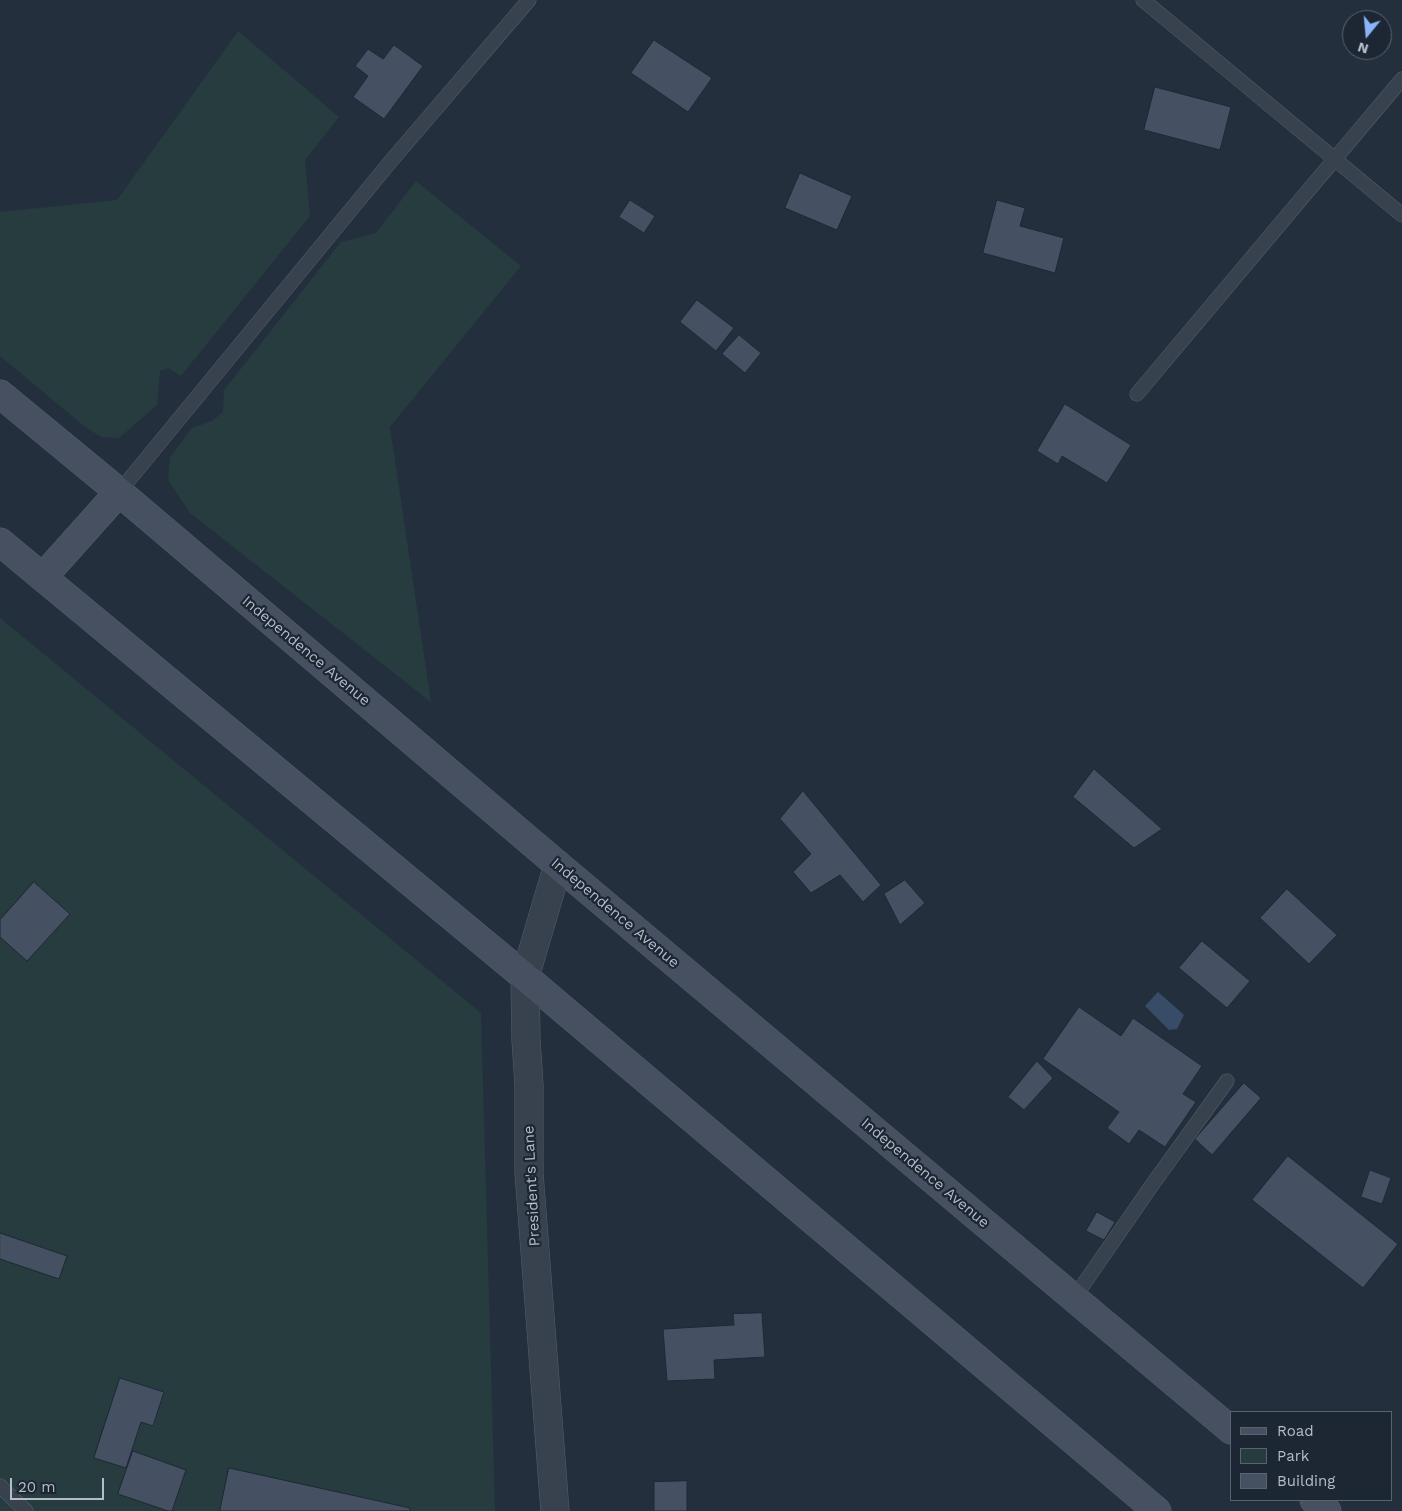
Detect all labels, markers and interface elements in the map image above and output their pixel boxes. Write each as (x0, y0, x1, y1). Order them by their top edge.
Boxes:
north arrow (1342, 10, 1392, 60)
text: N (1356, 39, 1370, 58)
street label: Independence Avenue (238, 592, 374, 710)
street label: Independence Avenue (547, 854, 683, 972)
street label: Independence Avenue (857, 1114, 993, 1232)
street label: President's Lane (520, 1125, 544, 1247)
legend (1230, 1411, 1392, 1501)
text: Road (1277, 1422, 1314, 1440)
text: Park (1277, 1447, 1309, 1465)
scale bar (12, 1468, 106, 1500)
text: Building (1277, 1472, 1335, 1490)
text: 20 m (18, 1478, 56, 1496)

